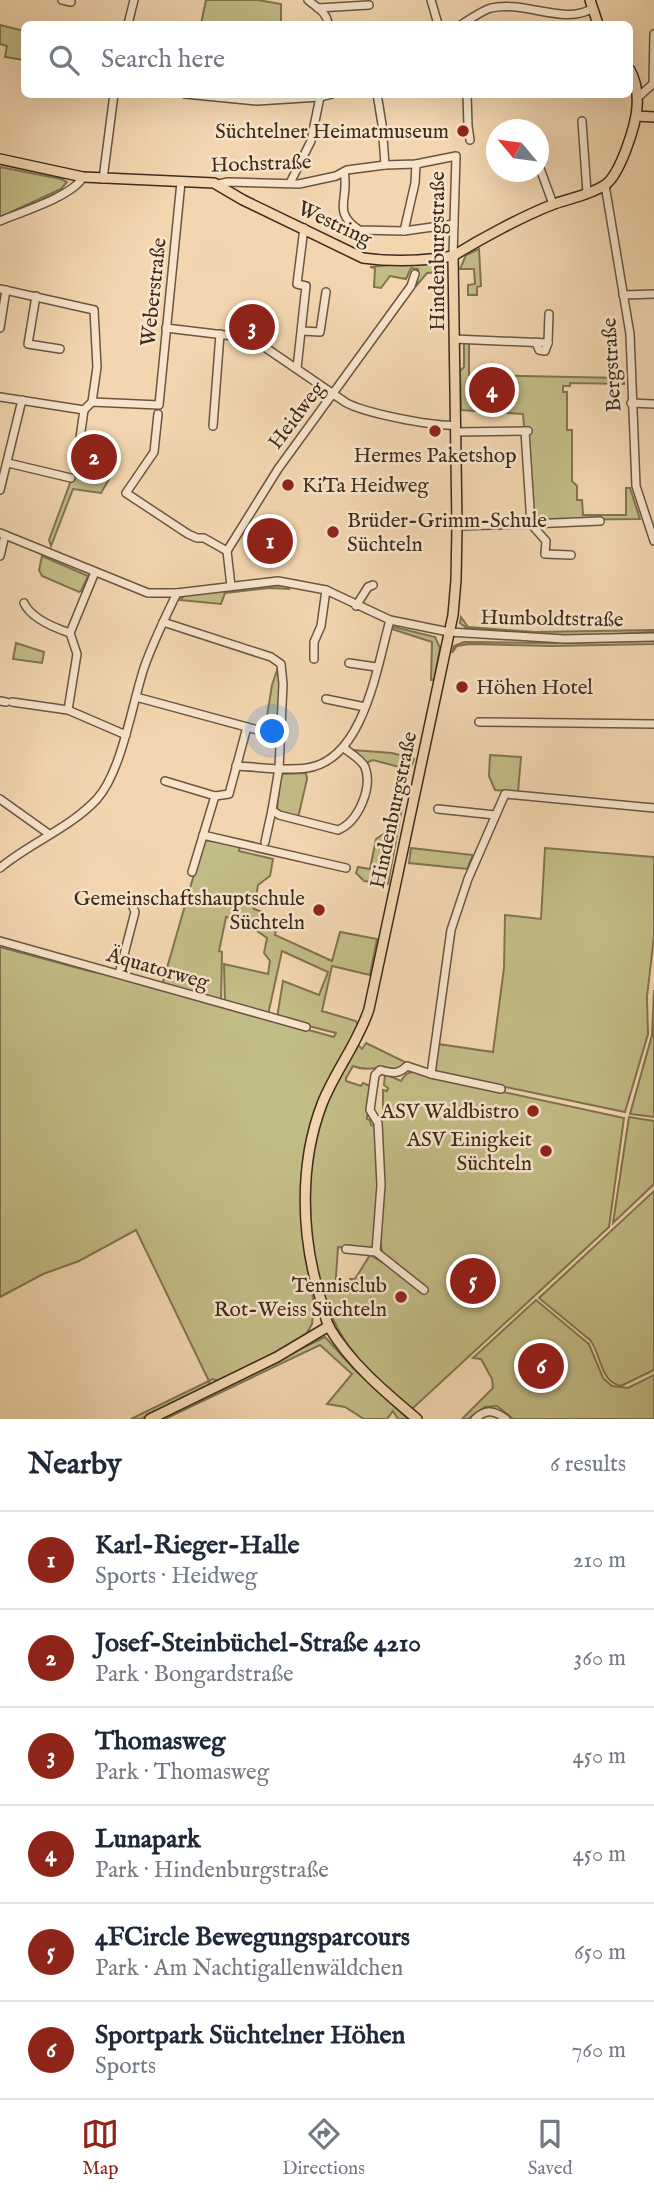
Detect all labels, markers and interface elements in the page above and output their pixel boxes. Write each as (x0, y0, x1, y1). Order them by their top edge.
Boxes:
search box (21, 21, 633, 98)
icon: search (45, 41, 83, 79)
text: Search here (101, 43, 225, 76)
place label: Süchtelner Heimatmuseum (215, 119, 449, 146)
north arrow (486, 119, 549, 182)
marker: Süchtelner Heimatmuseum (455, 123, 471, 139)
street label: Hochstraße (210, 149, 312, 180)
street label: Hindenburgstraße (425, 171, 452, 331)
street label: Westring (293, 195, 376, 254)
street label: Weberstraße (135, 236, 174, 348)
pin: 3 (229, 301, 275, 353)
street label: Bergstraße (597, 317, 628, 413)
pin: 4 (469, 364, 515, 416)
street label: Heidweg (263, 376, 332, 455)
marker: Hermes Paketshop (427, 423, 443, 439)
pin: 2 (71, 431, 117, 483)
place label: Hermes Paketshop (353, 443, 517, 470)
place label: KiTa Heidweg (302, 473, 429, 500)
marker: KiTa Heidweg (280, 477, 296, 493)
place label: Brüder-Grimm-Schule Süchteln (347, 508, 547, 559)
pin: 1 (247, 515, 293, 567)
marker: Brüder-Grimm-Schule Süchteln (325, 524, 341, 540)
street label: Humboldtstraße (480, 605, 624, 634)
place label: Höhen Hotel (476, 675, 593, 702)
marker: Höhen Hotel (454, 679, 470, 695)
your location (255, 714, 289, 748)
street label: Hindenburgstraße (365, 729, 424, 891)
place label: Gemeinschaftshauptschule Süchteln (74, 886, 305, 937)
marker: Gemeinschaftshauptschule Süchteln (311, 902, 327, 918)
street label: Äquatorweg (102, 941, 213, 997)
place label: ASV Waldbistro (380, 1099, 519, 1126)
marker: ASV Waldbistro (525, 1103, 541, 1119)
place label: ASV Einigkeit Süchteln (406, 1127, 532, 1178)
marker: ASV Einigkeit Süchteln (538, 1143, 554, 1159)
pin: 5 (450, 1255, 496, 1307)
place label: Tennisclub Rot-Weiss Süchteln (214, 1273, 387, 1324)
marker: Tennisclub Rot-Weiss Süchteln (393, 1289, 409, 1305)
pin: 6 (518, 1340, 564, 1392)
text: Nearby (28, 1446, 121, 1484)
text: 6 results (550, 1450, 626, 1479)
text: Karl-Rieger-Halle (95, 1529, 299, 1562)
text: 1 (47, 1546, 55, 1575)
text: 210 m (573, 1546, 626, 1575)
text: Sports · Heidweg (95, 1562, 257, 1591)
text: Josef-Steinbüchel-Straße 4210 (95, 1627, 421, 1660)
text: 2 (46, 1644, 56, 1673)
text: 360 m (574, 1644, 626, 1673)
text: Park · Bongardstraße (95, 1660, 294, 1689)
text: Thomasweg (95, 1725, 225, 1758)
text: 3 (47, 1742, 55, 1771)
text: 450 m (572, 1742, 626, 1771)
text: Park · Thomasweg (95, 1758, 269, 1787)
text: Lunapark (95, 1823, 201, 1856)
text: 4 (45, 1840, 57, 1869)
text: 450 m (572, 1840, 626, 1869)
text: Park · Hindenburgstraße (95, 1856, 329, 1885)
text: 4FCircle Bewegungsparcours (95, 1921, 410, 1954)
text: 5 (47, 1938, 55, 1967)
text: 650 m (574, 1938, 626, 1967)
text: Park · Am Nachtigallenwäldchen (95, 1954, 403, 1983)
text: Sportpark Süchtelner Höhen (95, 2019, 405, 2052)
text: 6 (46, 2036, 56, 2065)
text: 760 m (571, 2036, 626, 2065)
text: Sports (95, 2052, 156, 2081)
tab: Map (81, 2115, 119, 2181)
tab: Directions (282, 2115, 365, 2181)
tab: Saved (528, 2115, 573, 2181)

